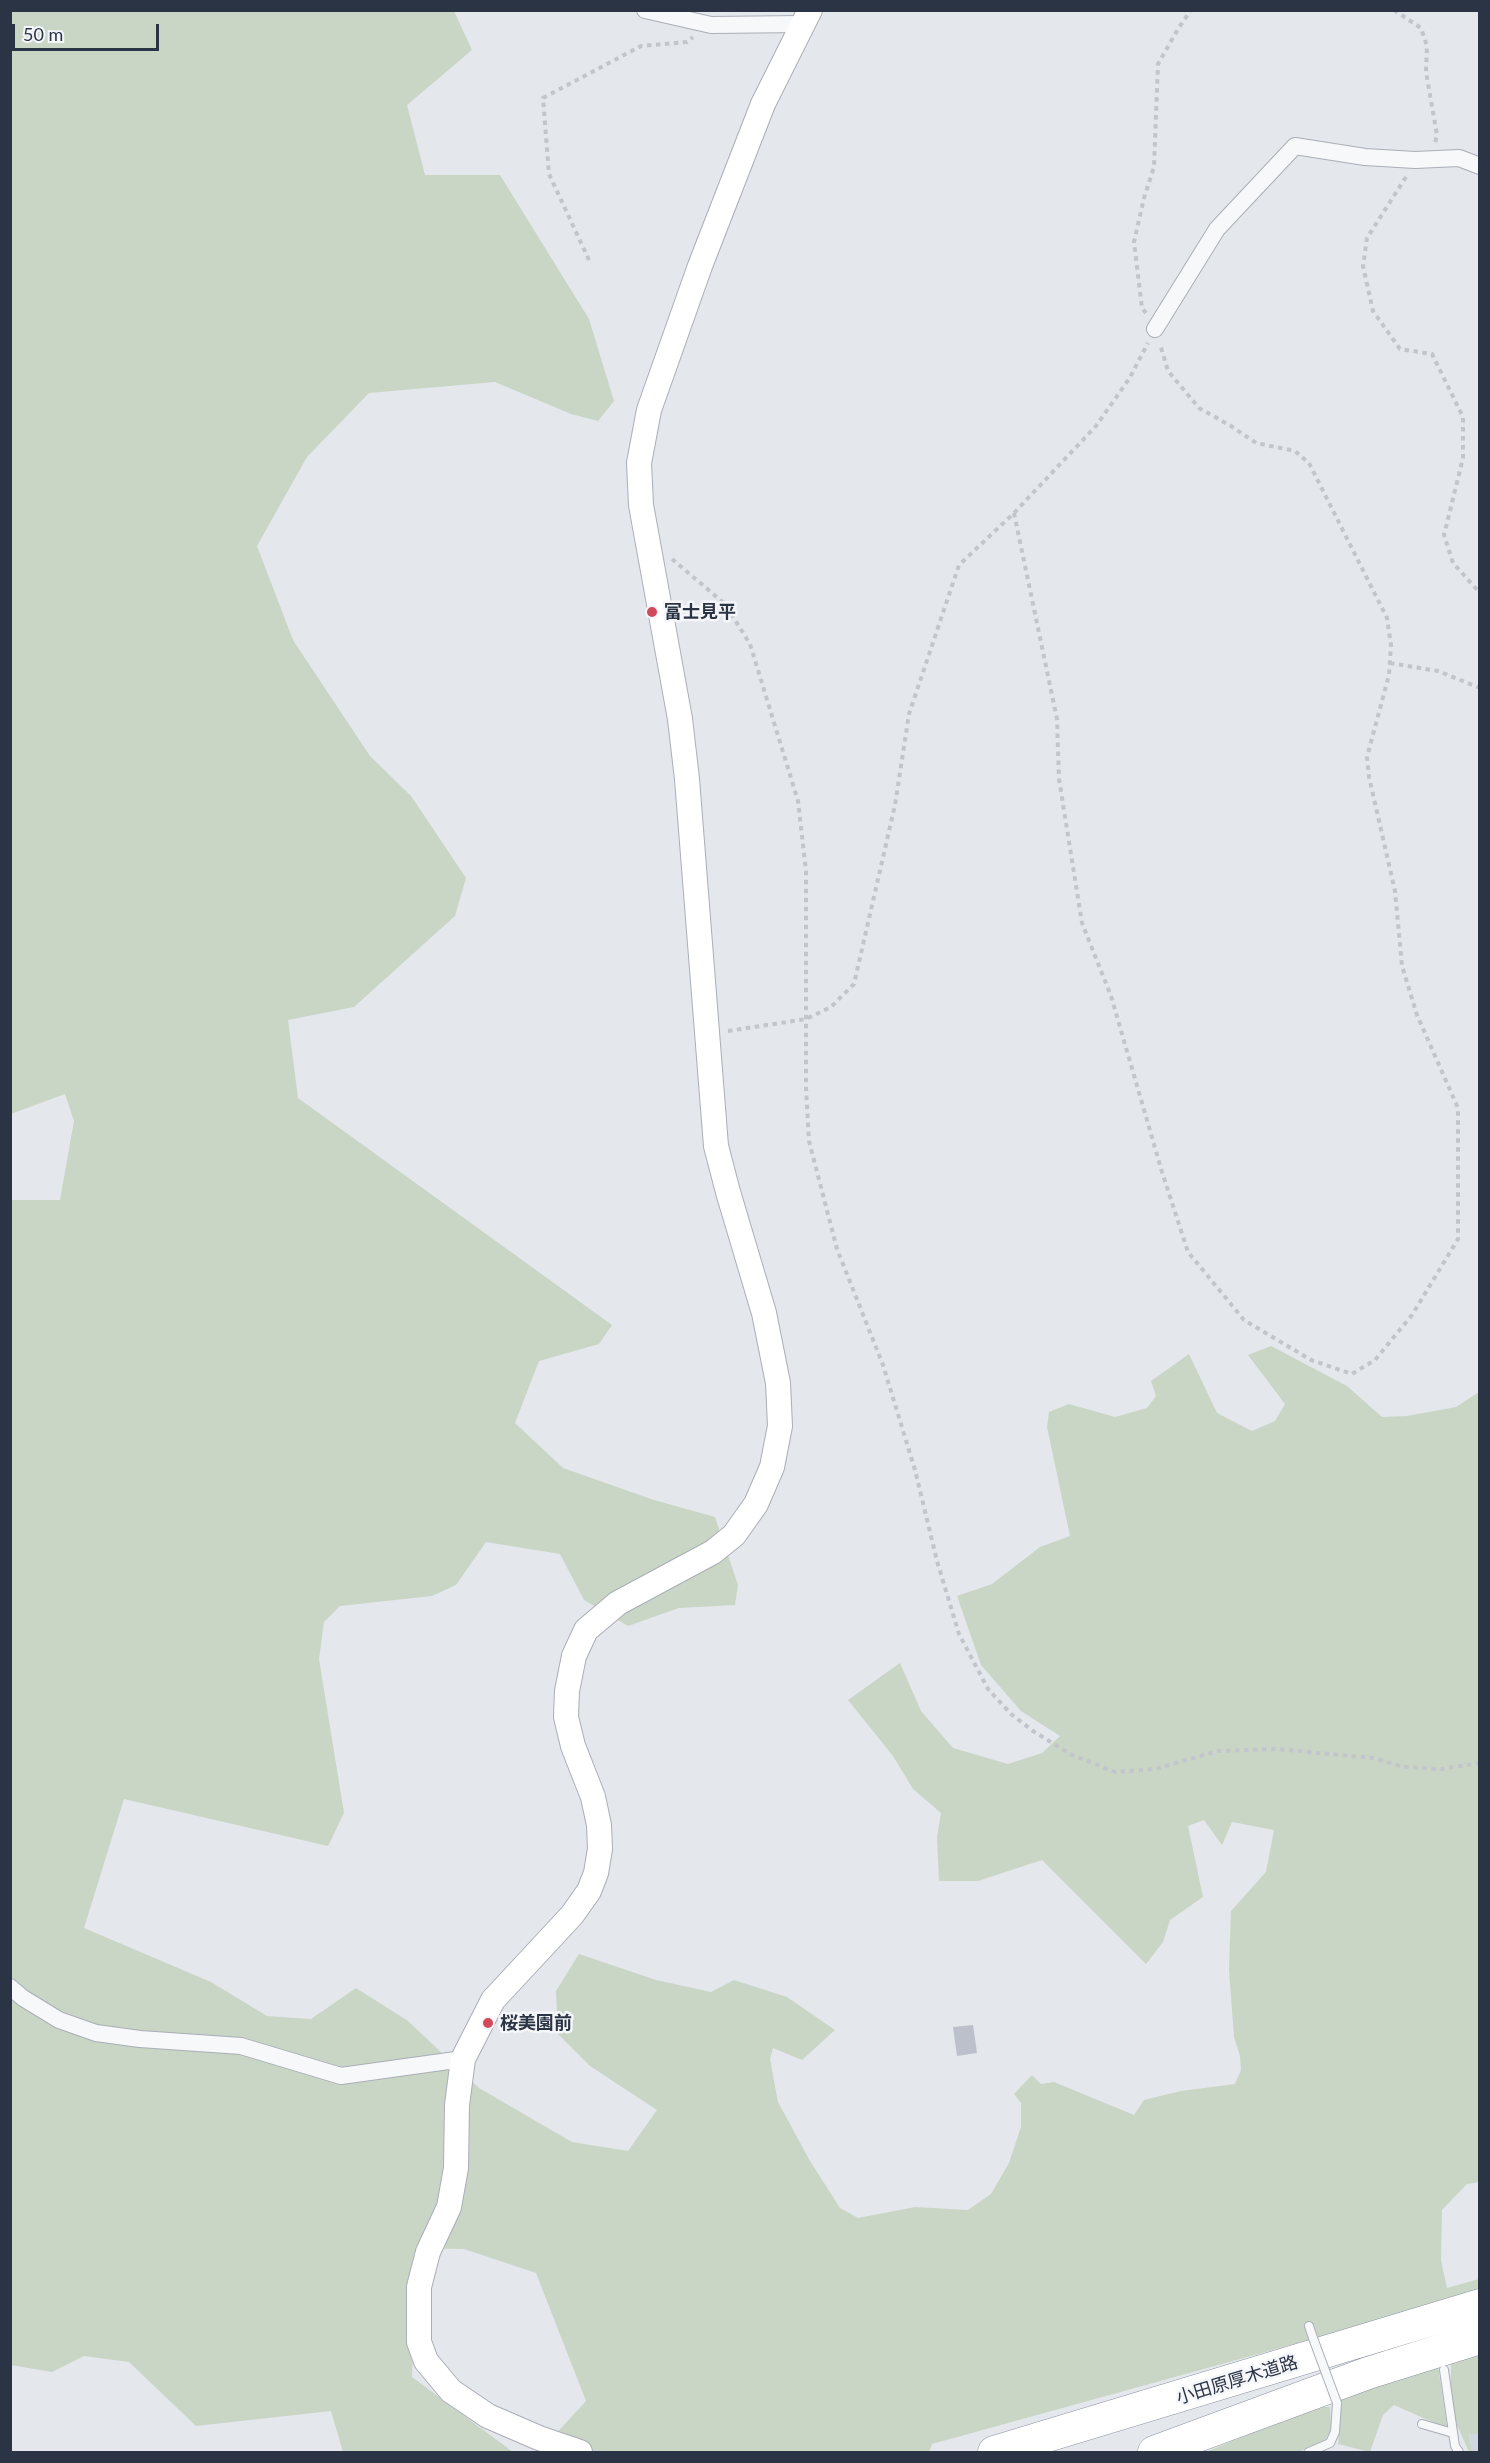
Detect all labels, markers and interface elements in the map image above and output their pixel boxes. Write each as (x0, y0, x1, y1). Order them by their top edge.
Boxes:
scale bar (15, 12, 162, 50)
text: 50 m (23, 23, 63, 45)
place label: 富士見平 (664, 601, 736, 623)
marker: 富士見平 (645, 605, 659, 619)
place label: 桜美園前 (500, 2012, 572, 2034)
marker: 桜美園前 (481, 2016, 495, 2030)
street label: 小田原厚木道路 (1174, 2351, 1300, 2409)

